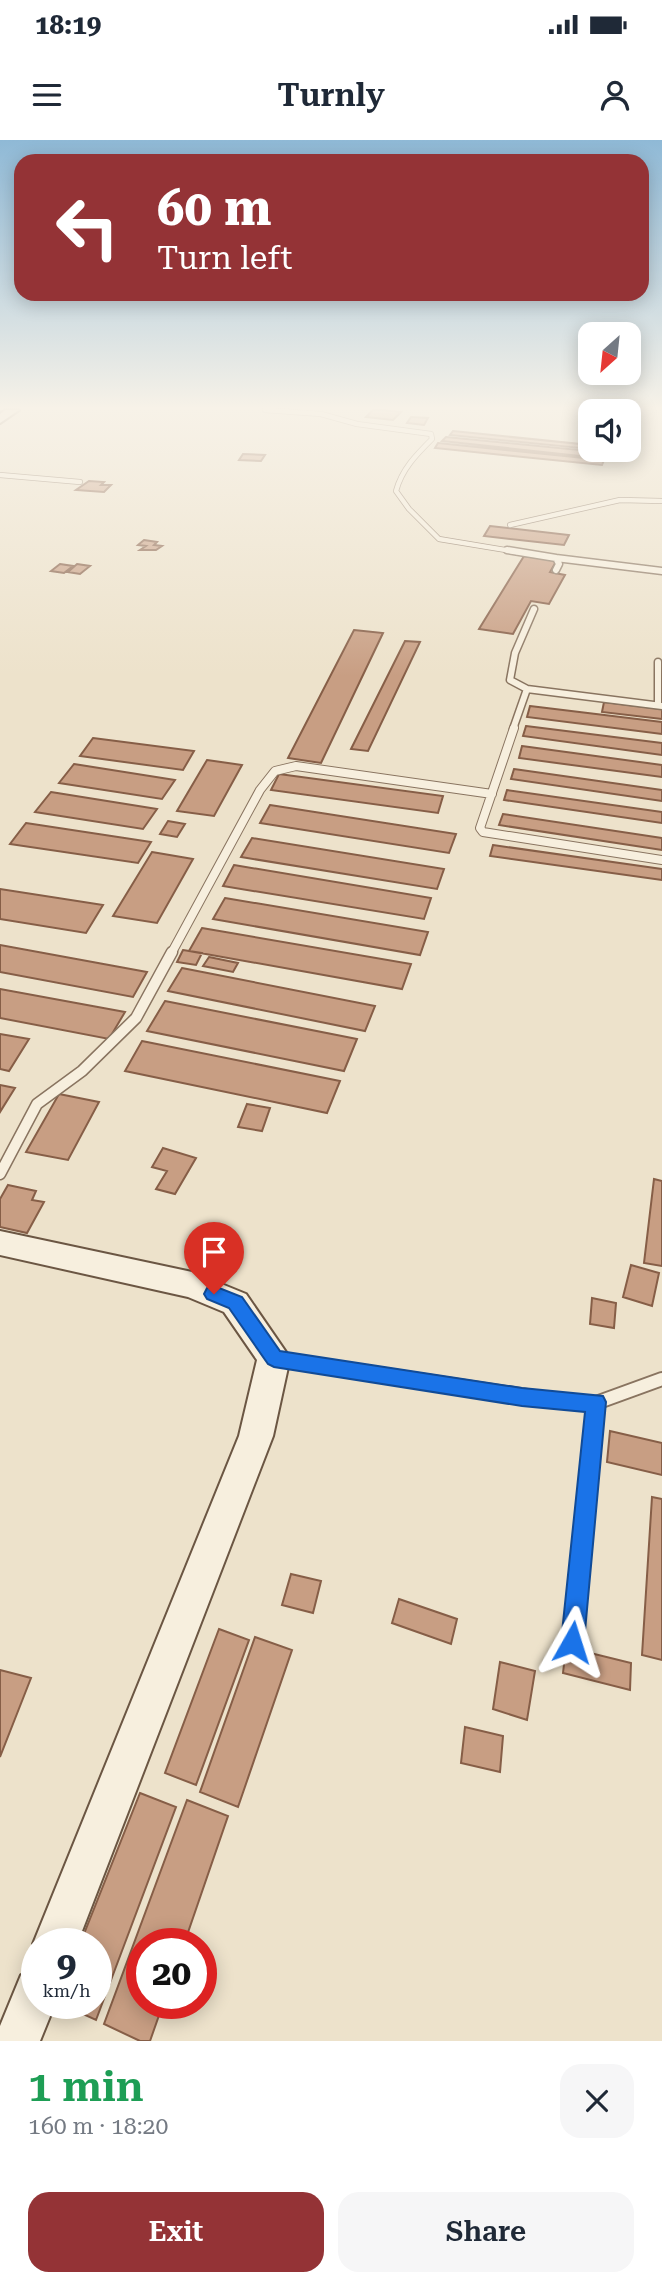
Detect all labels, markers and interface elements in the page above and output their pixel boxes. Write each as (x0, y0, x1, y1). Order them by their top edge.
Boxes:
text: 18:19 (35, 10, 101, 40)
icon: menu (28, 76, 66, 114)
text: Turnly (277, 76, 385, 114)
icon: person (596, 76, 634, 114)
text: 60 m (157, 180, 272, 237)
icon: left (42, 182, 133, 273)
text: Turn left (157, 239, 292, 277)
north arrow (578, 322, 640, 385)
map controls (578, 322, 641, 462)
button: sound (578, 399, 641, 462)
pin (184, 1222, 244, 1294)
icon: arrive (195, 1233, 233, 1271)
position arrow (535, 1605, 609, 1679)
speed limit sign: 20 (126, 1928, 217, 2019)
text: 9 (57, 1944, 76, 1985)
text: km/h (42, 1980, 91, 2001)
text: 1 min (28, 2062, 144, 2111)
button: close (560, 2064, 634, 2138)
text: 160 m · 18:20 (28, 2113, 168, 2140)
button: Exit (28, 2192, 324, 2272)
button: Share (338, 2192, 634, 2272)

